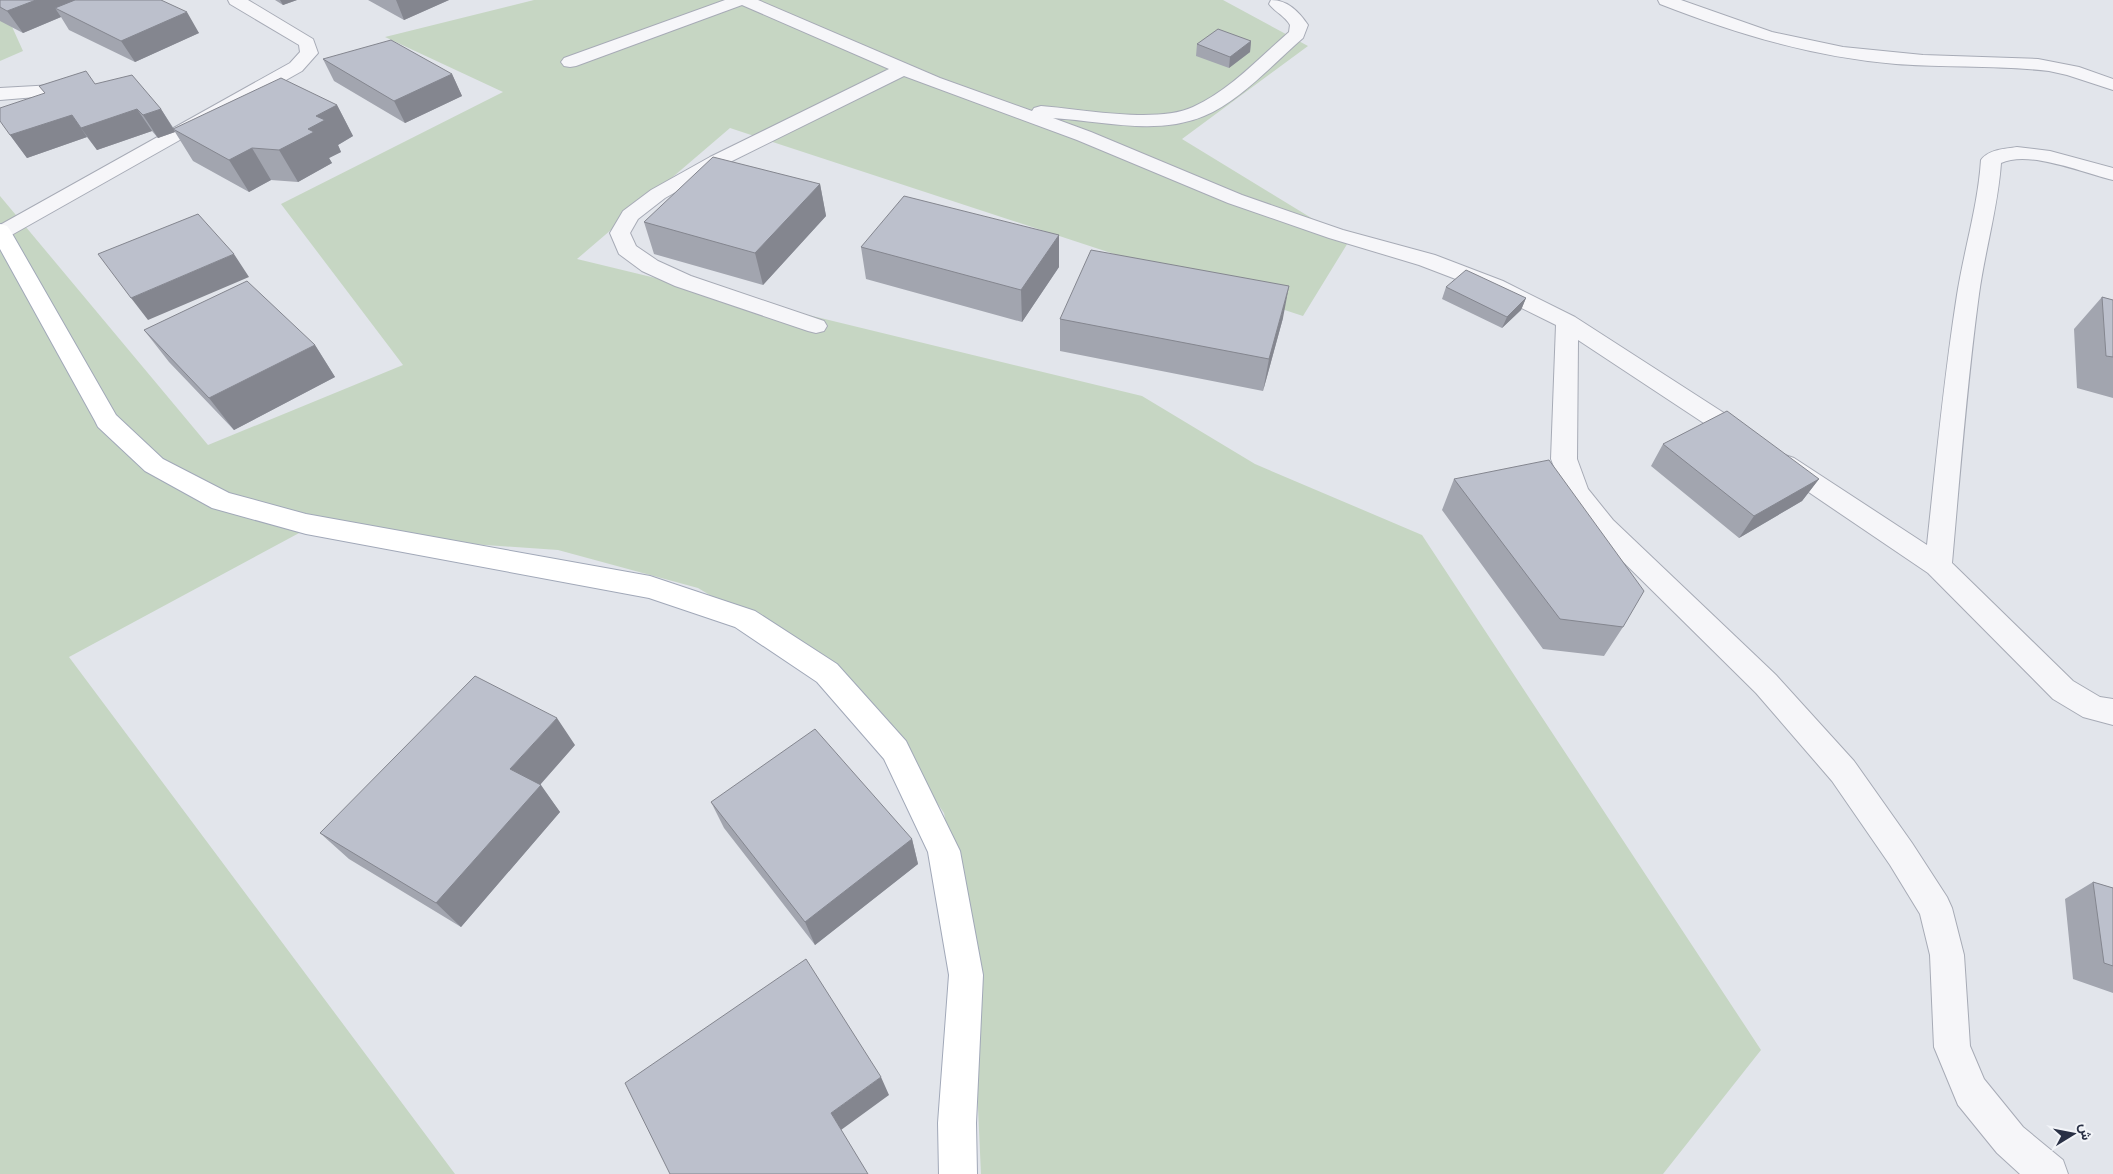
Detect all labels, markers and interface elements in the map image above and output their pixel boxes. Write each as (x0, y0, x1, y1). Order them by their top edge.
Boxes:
north arrow (2048, 1109, 2098, 1159)
text: ش (2074, 1122, 2097, 1142)

